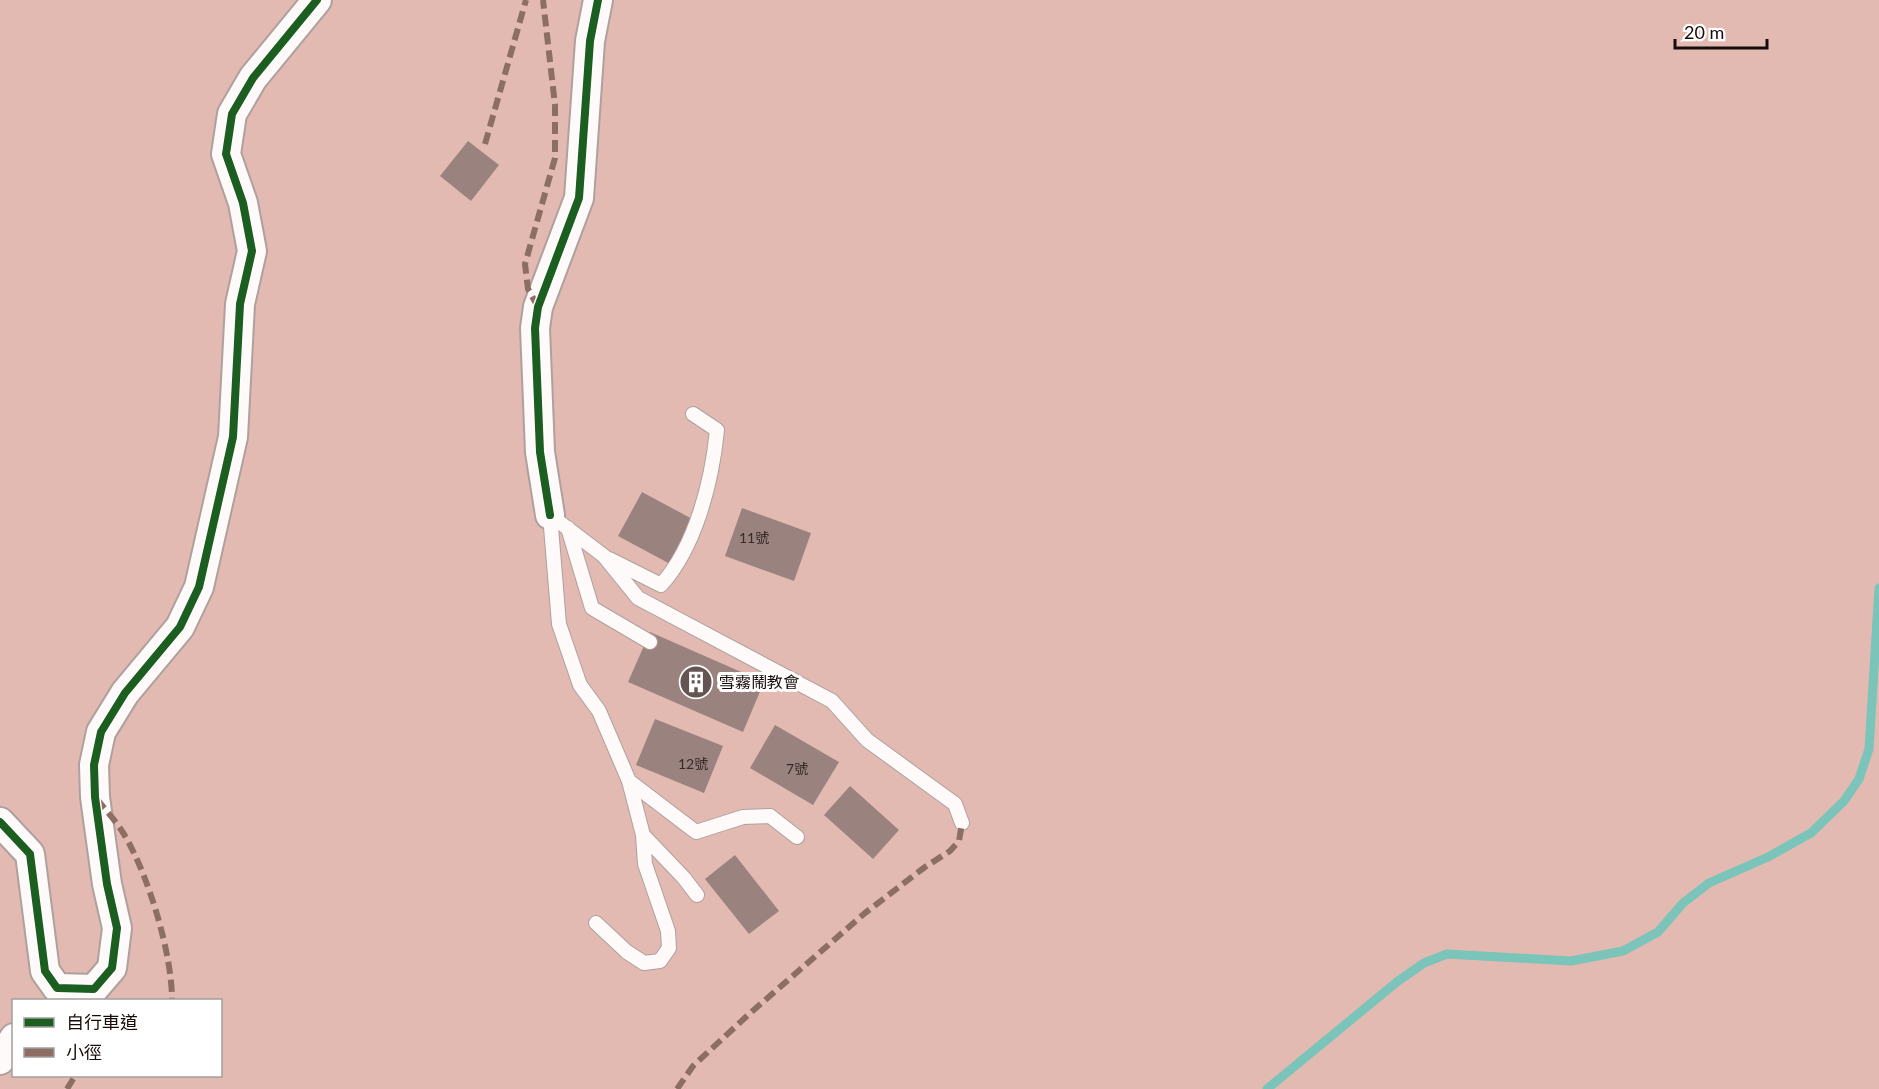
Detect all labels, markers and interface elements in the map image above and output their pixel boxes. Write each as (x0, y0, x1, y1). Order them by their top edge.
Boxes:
scale bar (1675, 12, 1766, 50)
text: 20 m (1684, 21, 1724, 43)
house number: 11號 (739, 529, 769, 546)
building icon: 雪霧鬧教會 (678, 664, 714, 700)
place label: 雪霧鬧教會 (719, 672, 799, 691)
house number: 12號 (678, 755, 708, 772)
house number: 7號 (786, 760, 808, 777)
legend (12, 999, 222, 1077)
text: 自行車道 (66, 1011, 138, 1033)
text: 小徑 (66, 1041, 102, 1063)

